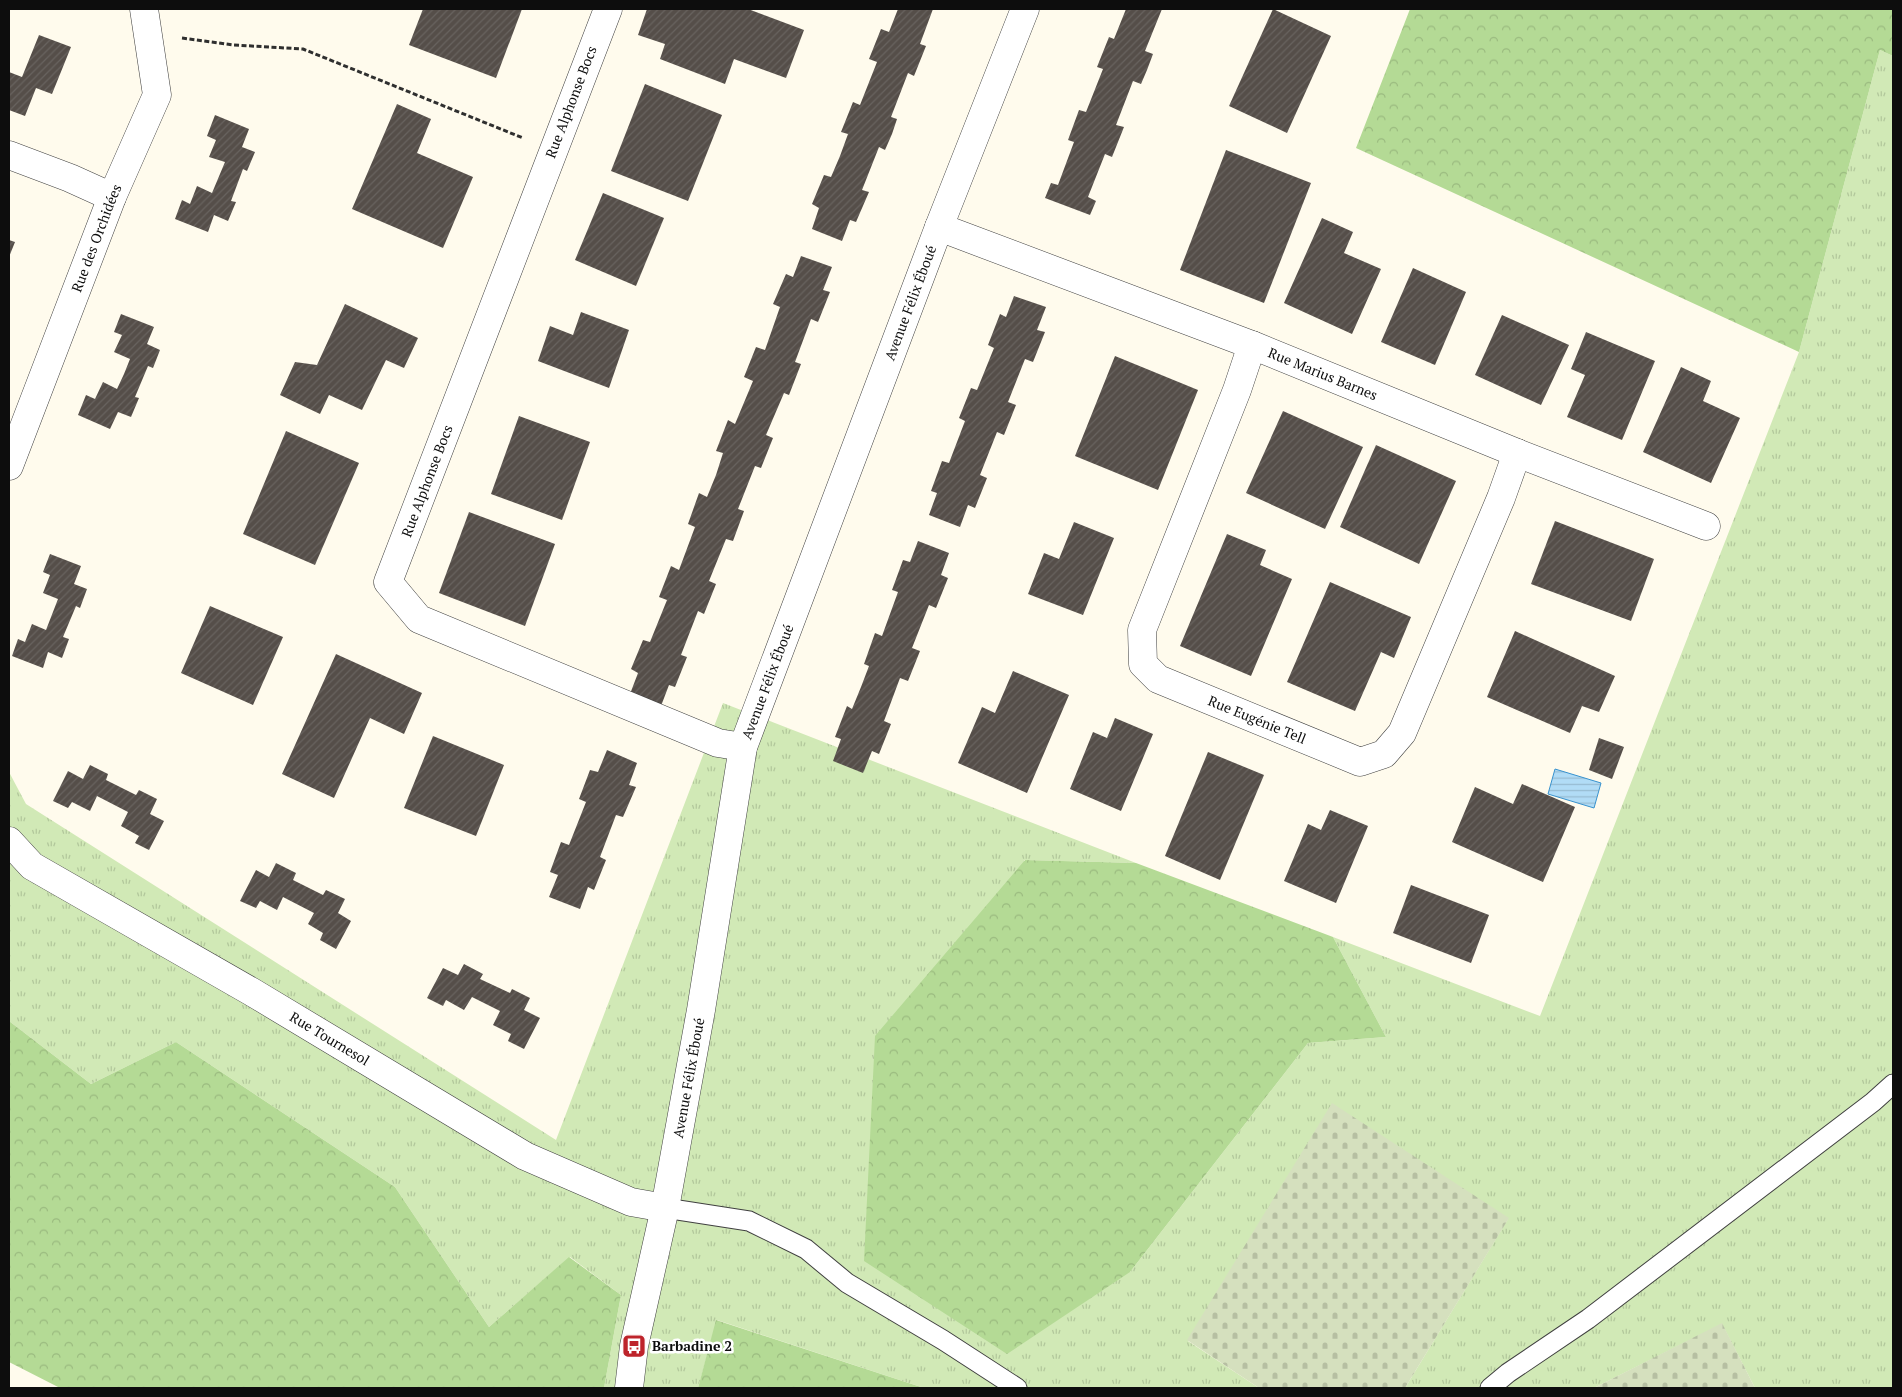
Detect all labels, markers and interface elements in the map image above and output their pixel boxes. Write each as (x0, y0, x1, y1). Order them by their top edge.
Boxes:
street label: Rue Alphonse Bocs (540, 43, 601, 161)
street label: Rue des Orchidées (66, 181, 126, 295)
street label: Avenue Félix Éboué (880, 242, 940, 363)
street label: Rue Marius Barnes (1266, 343, 1380, 404)
street label: Rue Alphonse Bocs (396, 422, 457, 540)
street label: Avenue Félix Éboué (737, 621, 797, 742)
street label: Rue Eugénie Tell (1206, 691, 1309, 748)
street label: Rue Tournesol (286, 1007, 373, 1069)
street label: Avenue Félix Éboué (668, 1016, 708, 1139)
bus stop icon: Barbadine 2 (621, 1333, 647, 1359)
place label: Barbadine 2 (652, 1336, 732, 1355)

